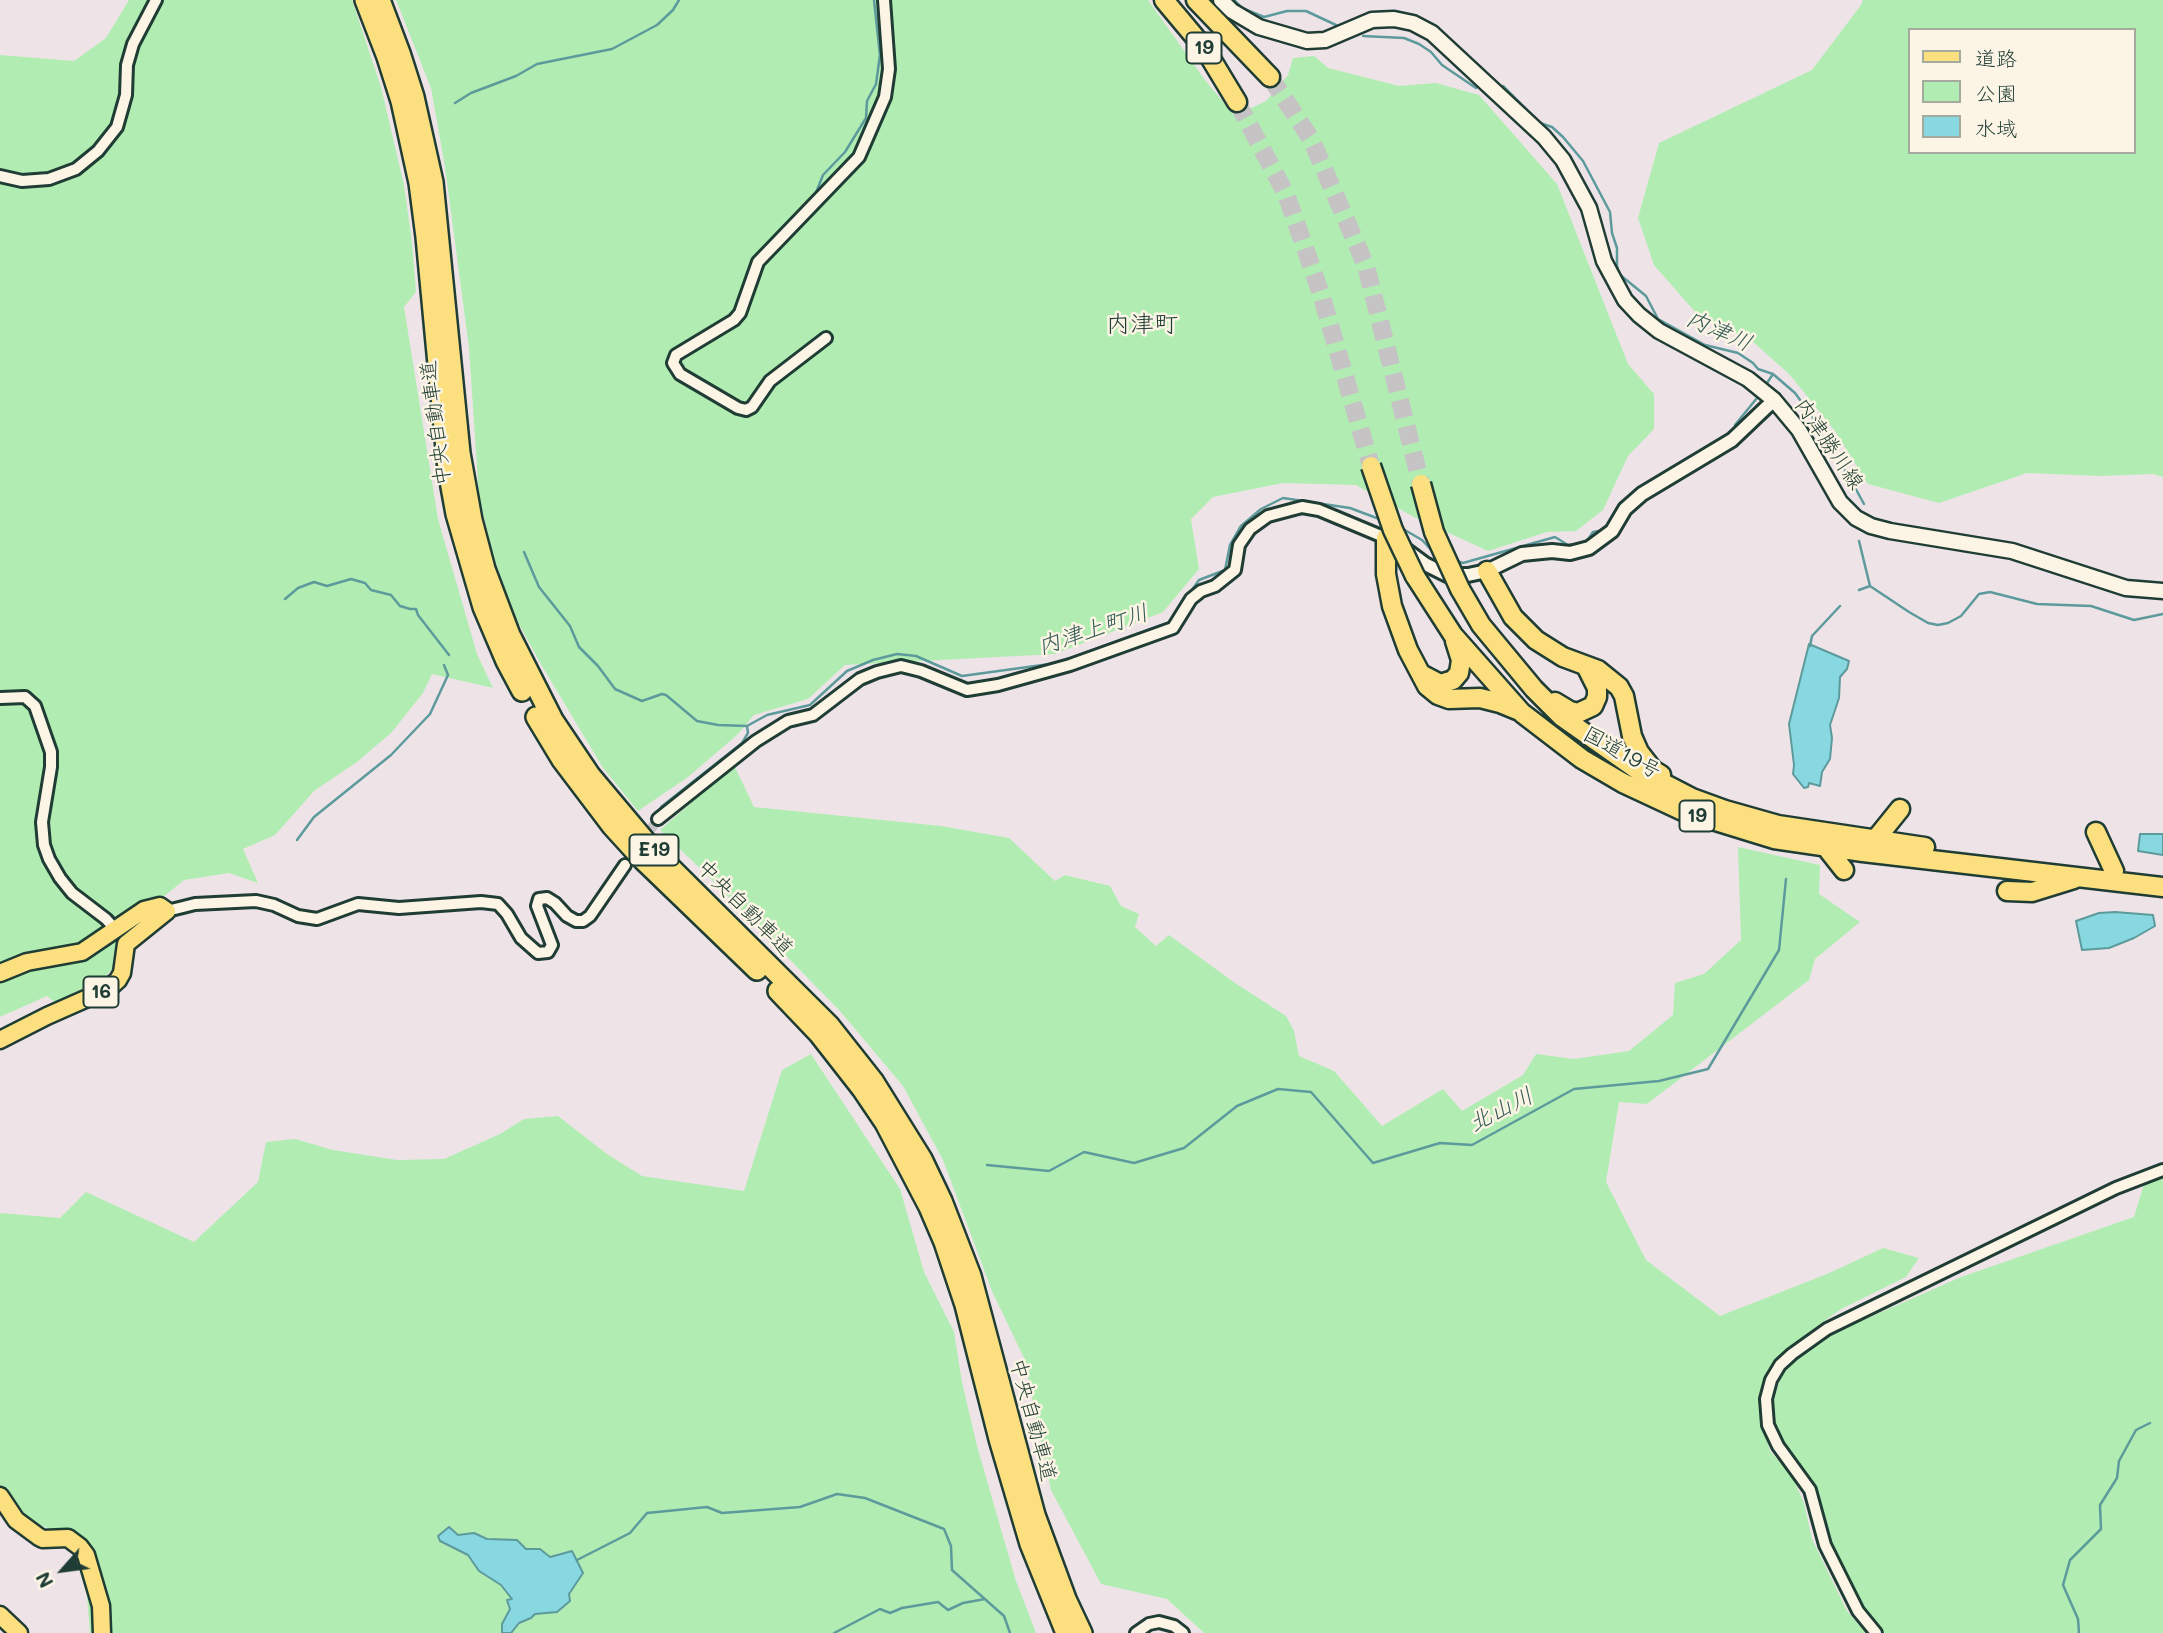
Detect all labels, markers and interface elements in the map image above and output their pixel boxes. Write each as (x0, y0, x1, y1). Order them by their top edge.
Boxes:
legend (1908, 28, 2135, 154)
road number: 19 (1186, 32, 1222, 64)
text: 道路 (1975, 44, 2017, 71)
text: 公園 (1975, 79, 2017, 106)
text: 水域 (1975, 114, 2017, 141)
water label: 内津川 (1682, 304, 1756, 358)
district label: 内津町 (1106, 311, 1178, 339)
street label: 中央自動車道 (416, 359, 456, 487)
street label: 内津勝川線 (1789, 393, 1869, 495)
water label: 内津上町川 (1034, 599, 1152, 661)
street label: 国道19号 (1579, 721, 1665, 785)
road number: 19 (1680, 800, 1714, 832)
road number: E19 (630, 834, 678, 866)
street label: 中央自動車道 (692, 855, 798, 961)
road number: 16 (84, 976, 119, 1008)
water label: 北山川 (1464, 1082, 1538, 1138)
street label: 中央自動車道 (1005, 1356, 1061, 1484)
north arrow (28, 1535, 98, 1605)
text: N (30, 1568, 58, 1592)

